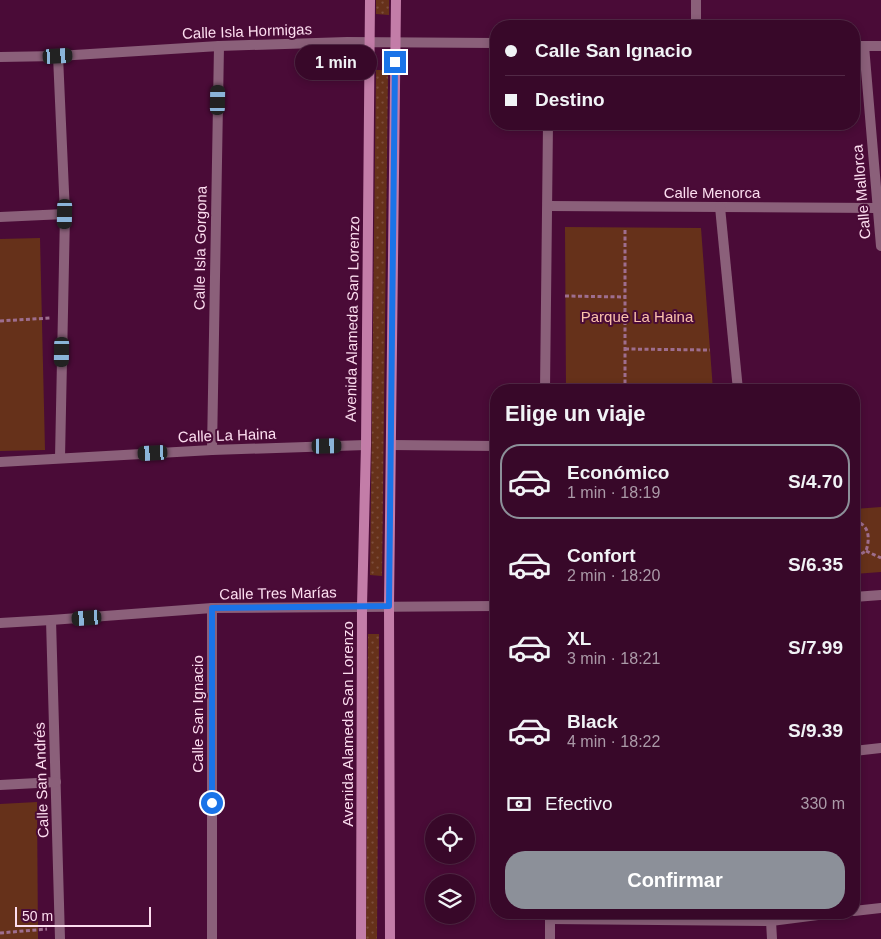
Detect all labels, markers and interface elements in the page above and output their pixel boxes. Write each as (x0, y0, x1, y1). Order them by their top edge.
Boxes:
street label: Calle Isla Hormigas (182, 20, 312, 42)
text: Calle San Ignacio (535, 40, 692, 61)
callout: 1 min (295, 44, 378, 80)
car (42, 48, 73, 64)
route end (384, 51, 406, 73)
text: 1 min (315, 54, 357, 71)
car (210, 85, 225, 115)
text: Destino (535, 89, 605, 110)
street label: Calle Mallorca (848, 143, 874, 240)
street label: Calle Menorca (664, 184, 761, 201)
street label: Calle Isla Gorgona (190, 185, 210, 310)
car (57, 199, 72, 229)
street label: Avenida Alameda San Lorenzo (342, 216, 362, 422)
park label: Parque La Haina (581, 308, 694, 325)
car (54, 337, 69, 367)
text: Elige un viaje (505, 401, 646, 426)
street label: Calle La Haina (178, 425, 277, 445)
car (311, 438, 342, 454)
car (137, 445, 168, 461)
icon: car (507, 459, 552, 504)
text: Económico (567, 462, 669, 483)
text: S/4.70 (788, 471, 843, 492)
text: 1 min · 18:19 (567, 484, 660, 501)
icon: car (507, 542, 552, 587)
text: Confort (567, 545, 636, 566)
text: S/6.35 (788, 554, 843, 575)
text: 2 min · 18:20 (567, 567, 660, 584)
street label: Calle Tres Marías (219, 583, 337, 603)
car (71, 609, 102, 627)
street label: Avenida Alameda San Lorenzo (339, 621, 356, 827)
icon: car (507, 625, 552, 670)
text: XL (567, 628, 591, 649)
text: S/7.99 (788, 637, 843, 658)
text: 3 min · 18:21 (567, 650, 660, 667)
street label: Calle San Ignacio (189, 655, 206, 773)
icon: car (507, 708, 552, 753)
text: Black (567, 711, 618, 732)
text: S/9.39 (788, 720, 843, 741)
street label: Calle San Andrés (30, 722, 52, 838)
text: 4 min · 18:22 (567, 733, 660, 750)
icon: cash (505, 790, 533, 818)
route start (201, 792, 223, 814)
text: Efectivo (545, 793, 613, 814)
text: 330 m (801, 795, 845, 812)
map controls (425, 814, 475, 924)
button: locate (425, 814, 475, 864)
button: Confirmar (505, 851, 845, 909)
button: layers (425, 874, 475, 924)
scale bar (15, 904, 151, 927)
text: 50 m (22, 908, 53, 924)

